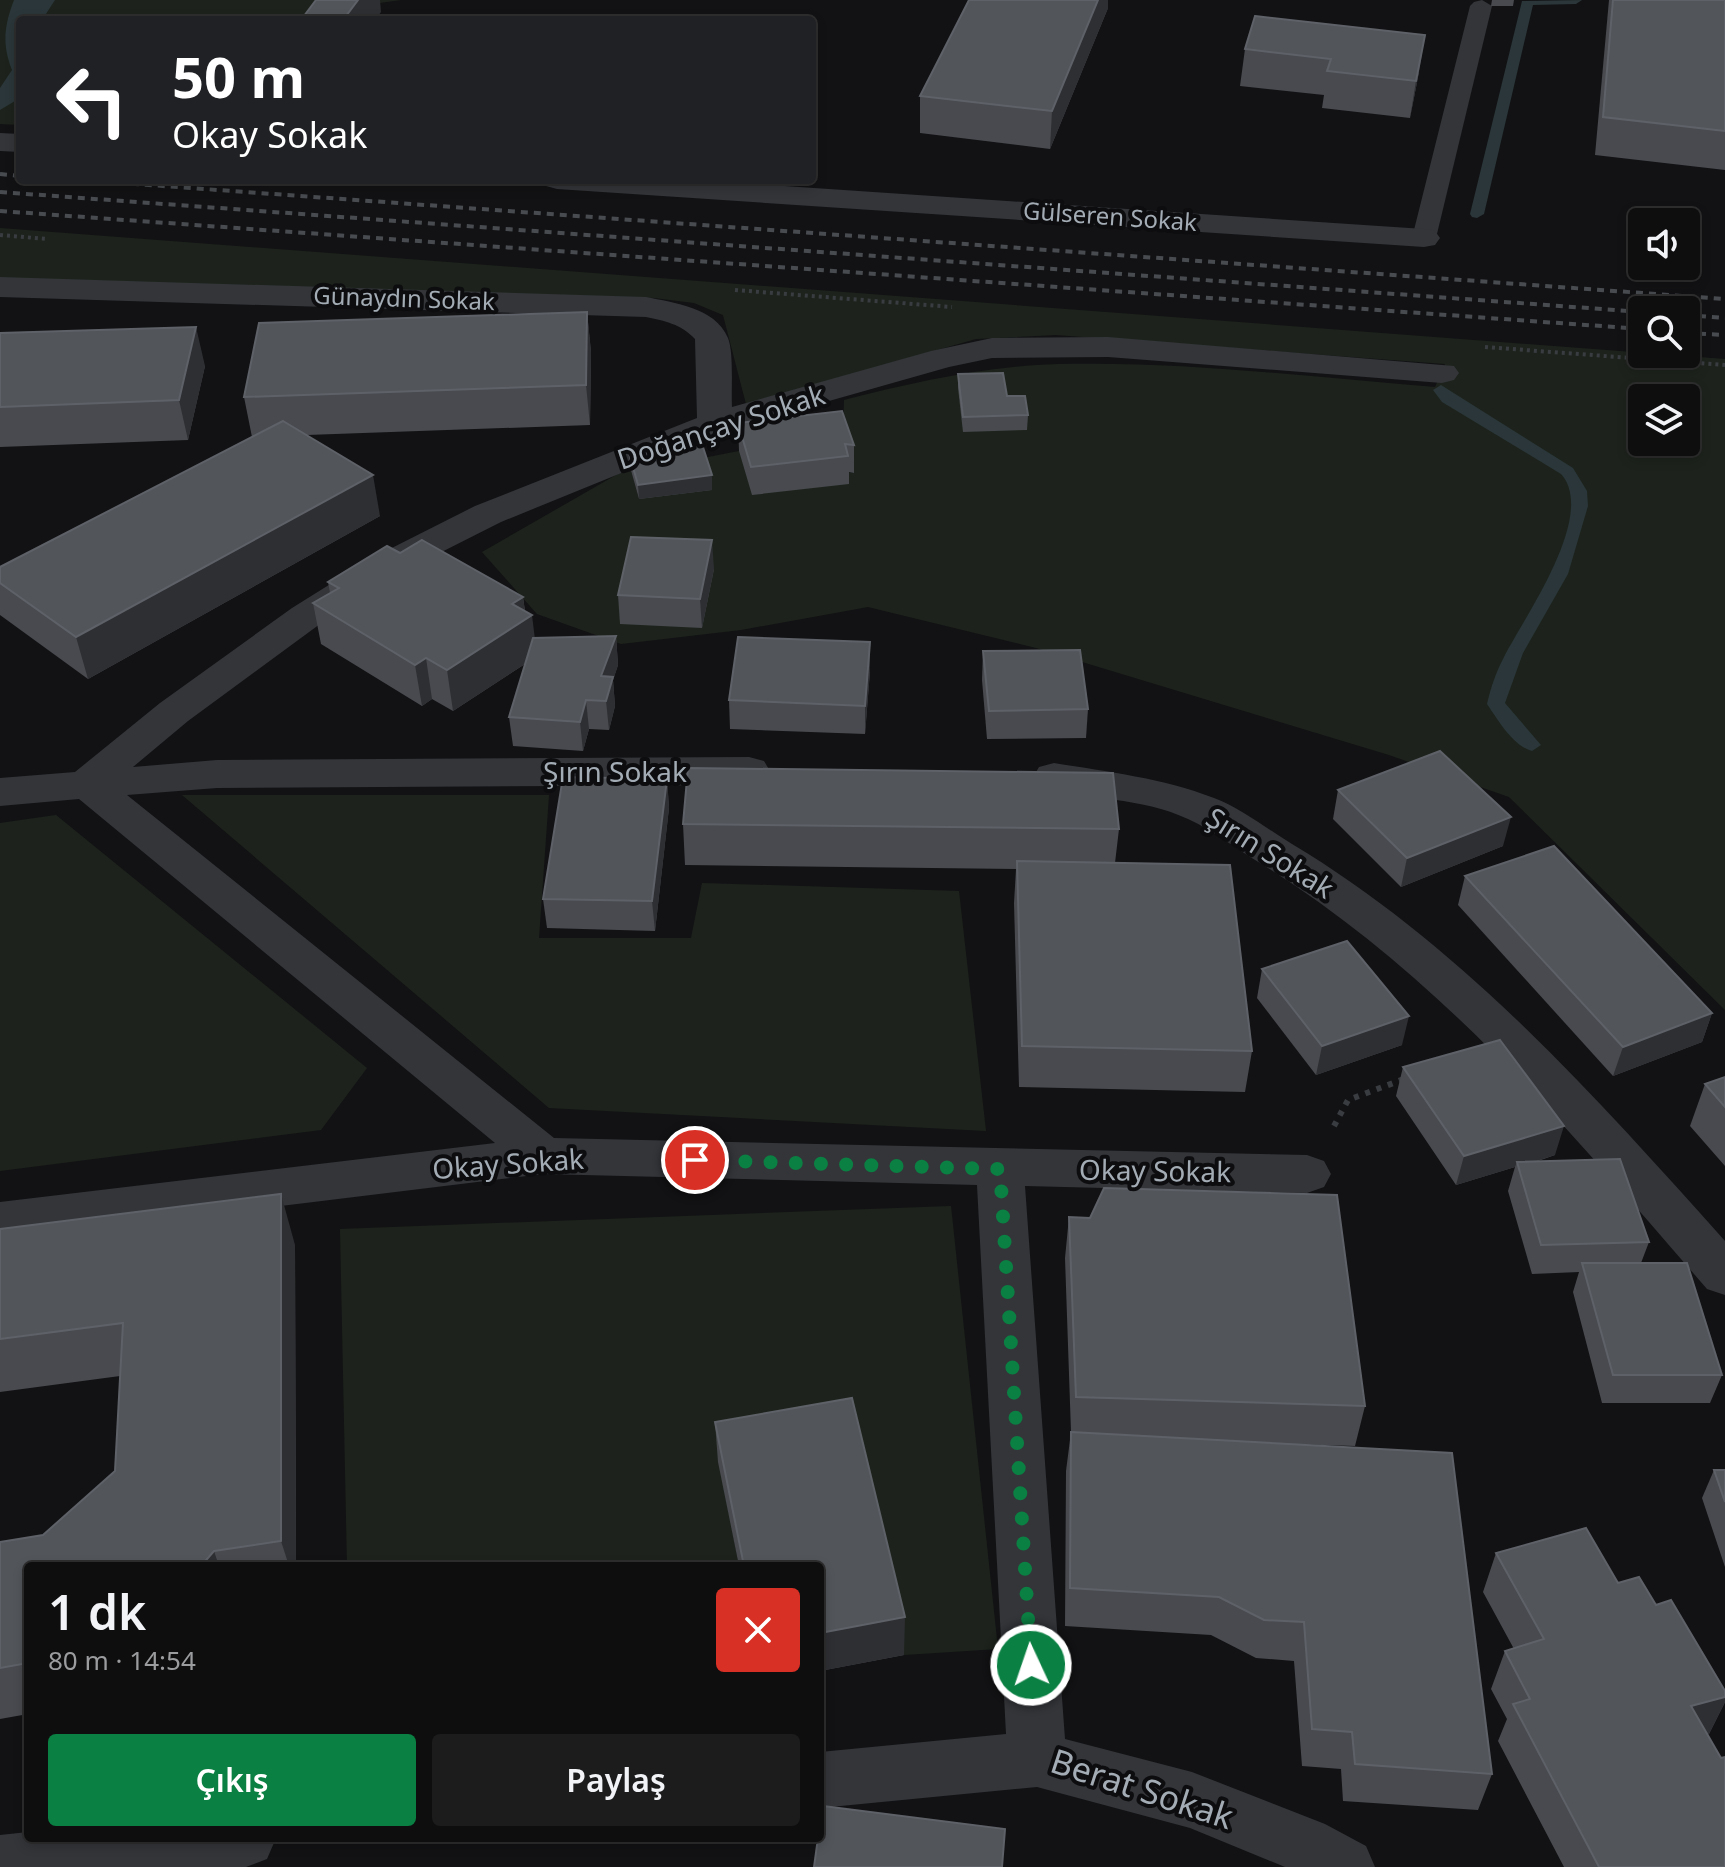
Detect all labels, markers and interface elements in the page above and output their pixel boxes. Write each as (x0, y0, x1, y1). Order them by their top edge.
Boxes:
text: 50 m (172, 38, 305, 114)
icon: left (40, 48, 144, 152)
text: Okay Sokak (172, 110, 367, 159)
street label: Gülseren Sokak (1022, 193, 1198, 238)
map controls (1628, 208, 1700, 456)
button: sound (1628, 208, 1700, 280)
street label: Günaydın Sokak (313, 278, 496, 317)
button: search (1628, 296, 1700, 368)
street label: Doğançay Sokak (612, 375, 829, 478)
button: layers (1628, 384, 1700, 456)
street label: Şırın Sokak (543, 752, 687, 790)
street label: Şırın Sokak (1199, 798, 1342, 906)
pin (661, 1126, 729, 1194)
icon: arrive (673, 1138, 717, 1182)
street label: Okay Sokak (431, 1139, 585, 1187)
street label: Okay Sokak (1079, 1150, 1231, 1190)
text: 1 dk (48, 1579, 146, 1644)
button: close (716, 1588, 800, 1672)
position arrow (989, 1623, 1073, 1707)
text: 80 m · 14:54 (48, 1642, 196, 1678)
button: Çıkış (48, 1734, 416, 1826)
button: Paylaş (432, 1734, 800, 1826)
street label: Berat Sokak (1045, 1737, 1240, 1839)

